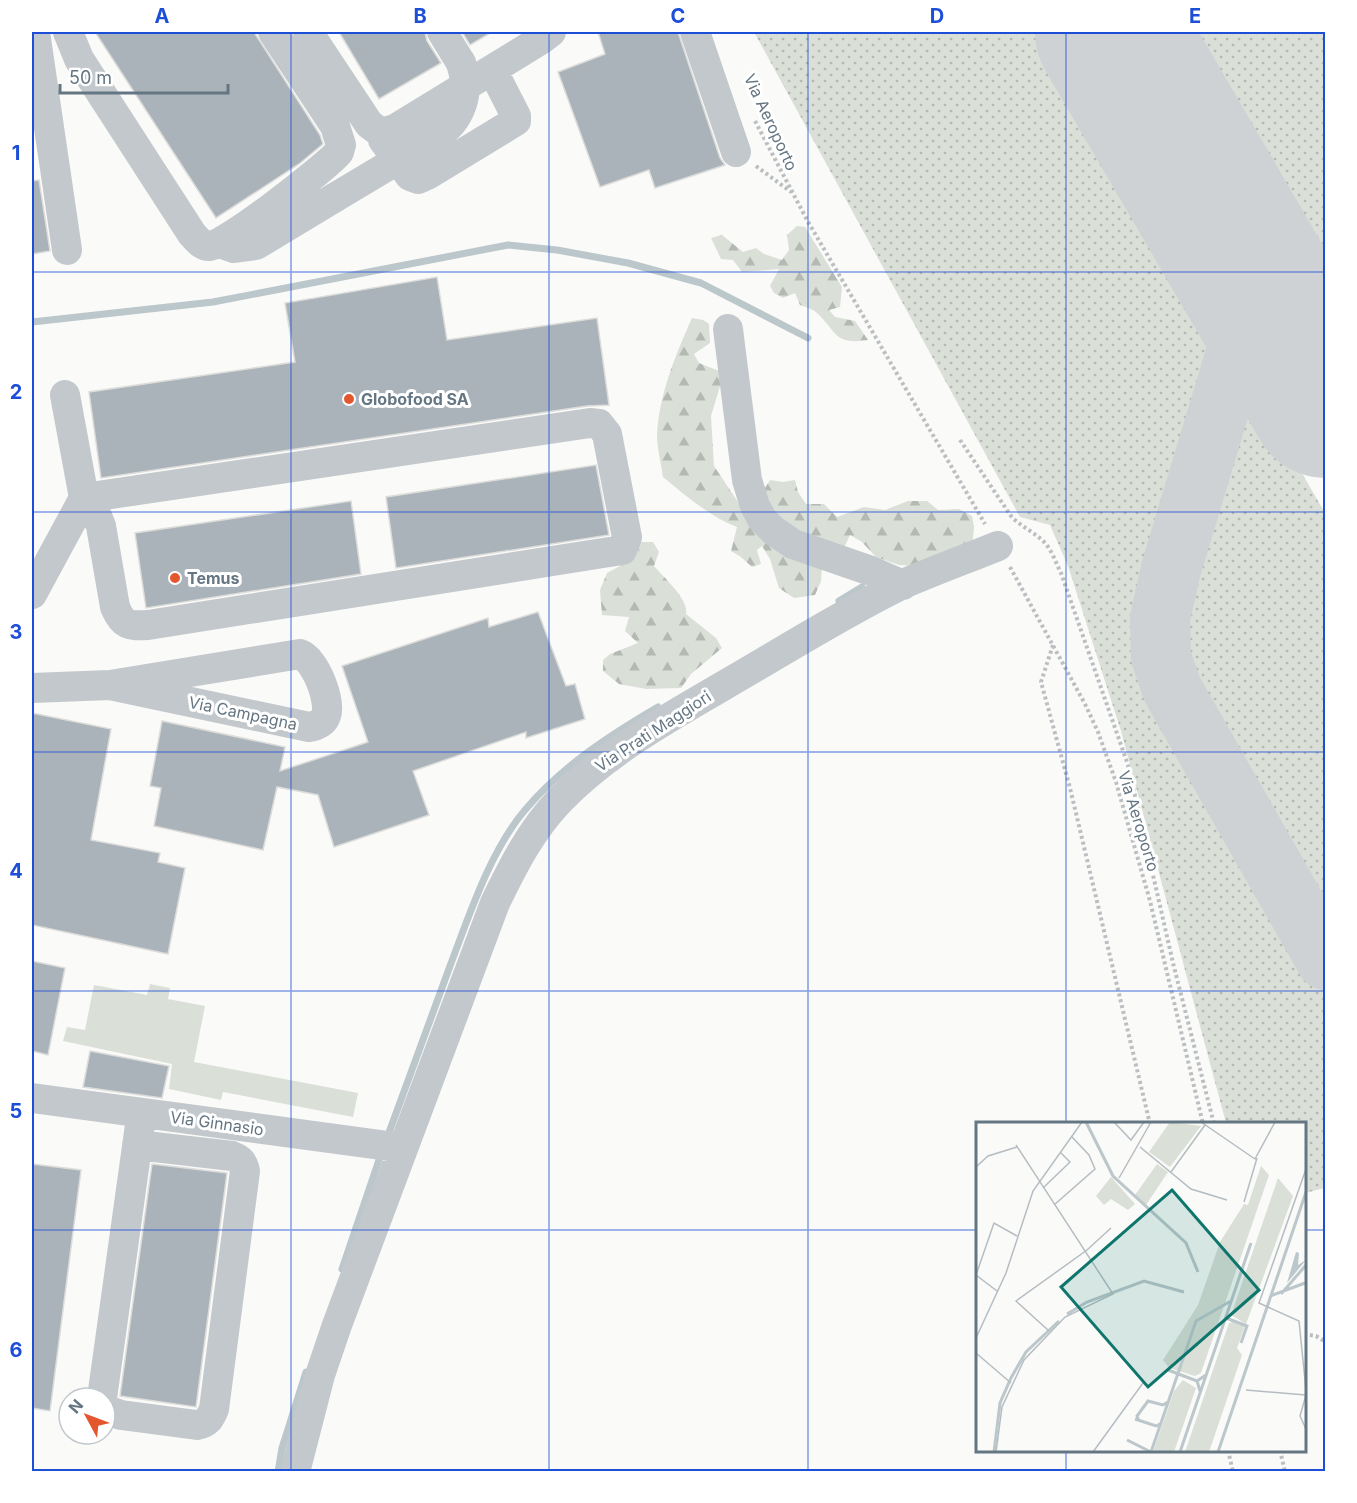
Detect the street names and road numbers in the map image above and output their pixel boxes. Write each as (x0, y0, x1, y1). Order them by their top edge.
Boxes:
street label: Via Aeroporto (740, 70, 802, 174)
street label: Via Prati Maggiori (591, 686, 715, 776)
street label: Via Campagna (187, 692, 299, 734)
street label: Via Aeroporto (1114, 768, 1164, 874)
street label: Via Ginnasio (169, 1107, 265, 1139)

